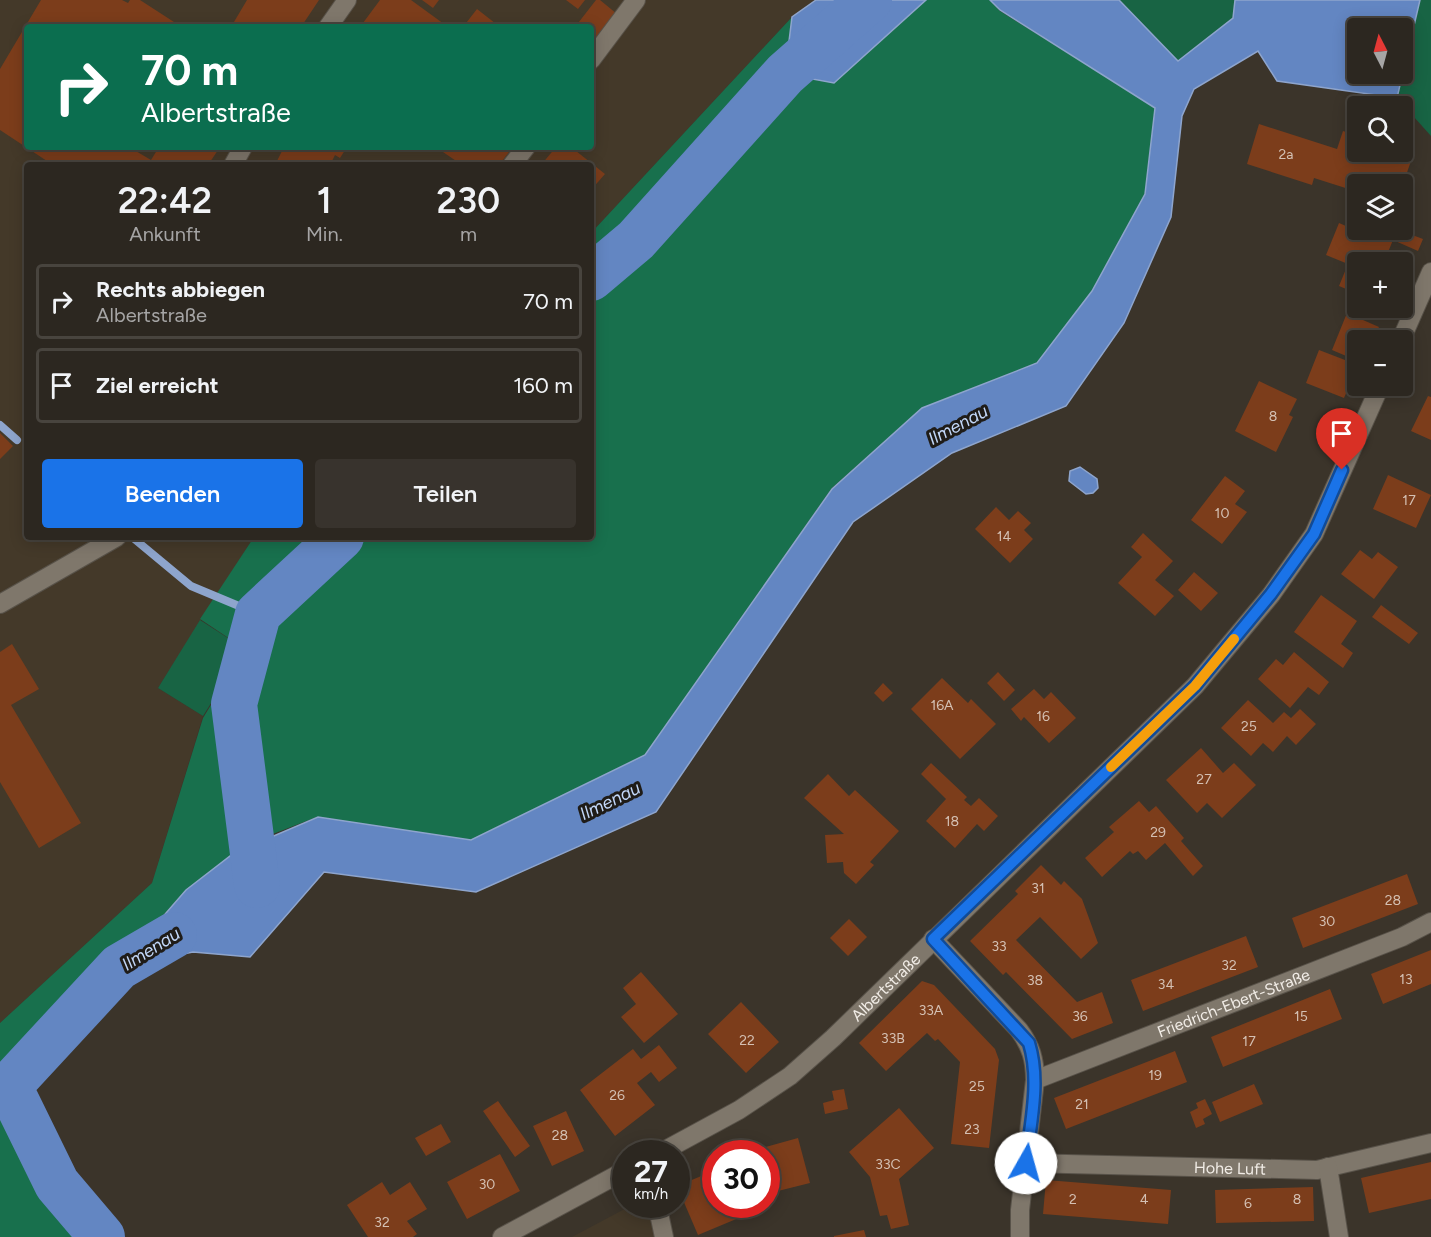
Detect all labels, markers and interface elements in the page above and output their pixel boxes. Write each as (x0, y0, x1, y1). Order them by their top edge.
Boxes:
north arrow (1347, 18, 1413, 84)
map controls (1347, 18, 1413, 396)
text: 70 m (141, 45, 238, 96)
icon: right (42, 48, 120, 126)
text: Albertstraße (141, 96, 291, 129)
button: search (1347, 96, 1413, 162)
house number: 2a (1279, 146, 1293, 163)
button: layers (1347, 174, 1413, 240)
text: 22:42 (118, 179, 212, 222)
text: 1 (317, 179, 332, 222)
text: 230 (437, 179, 500, 222)
text: Ankunft (129, 222, 201, 246)
text: Min. (306, 222, 343, 246)
text: m (460, 222, 477, 246)
button: + (1347, 252, 1413, 318)
text: Rechts abbiegen (96, 276, 265, 303)
icon: right (45, 285, 78, 318)
text: 70 m (523, 288, 573, 315)
text: Albertstraße (96, 303, 207, 327)
button: − (1347, 330, 1413, 396)
icon: arrive (45, 369, 78, 402)
text: Ziel erreicht (96, 372, 219, 399)
text: 160 m (513, 372, 573, 399)
water label: Ilmenau (924, 400, 992, 450)
house number: 8 (1269, 408, 1277, 425)
pin (1316, 408, 1367, 470)
icon: arrive (1325, 417, 1358, 450)
button: Beenden (42, 459, 303, 528)
button: Teilen (315, 459, 576, 528)
house number: 17 (1402, 492, 1416, 509)
house number: 10 (1215, 505, 1229, 522)
house number: 14 (997, 528, 1012, 545)
house number: 16A (930, 697, 954, 714)
house number: 16 (1036, 708, 1050, 725)
house number: 25 (1241, 718, 1257, 735)
house number: 27 (1196, 771, 1212, 788)
water label: Ilmenau (576, 777, 644, 825)
house number: 18 (945, 813, 959, 830)
house number: 29 (1150, 824, 1166, 841)
house number: 31 (1031, 880, 1045, 897)
house number: 28 (1385, 892, 1401, 909)
house number: 30 (1319, 913, 1335, 930)
water label: Ilmenau (118, 923, 184, 975)
house number: 33 (991, 938, 1007, 955)
street label: Albertstraße (847, 949, 924, 1025)
house number: 32 (1221, 957, 1237, 974)
street label: Friedrich-Ebert-Straße (1154, 964, 1313, 1041)
house number: 13 (1399, 971, 1413, 988)
house number: 38 (1027, 972, 1043, 989)
house number: 34 (1158, 976, 1174, 993)
house number: 33A (919, 1002, 944, 1019)
house number: 36 (1072, 1008, 1088, 1025)
house number: 15 (1294, 1008, 1308, 1025)
house number: 33B (881, 1030, 905, 1047)
house number: 22 (739, 1032, 755, 1049)
house number: 17 (1242, 1033, 1256, 1050)
house number: 19 (1148, 1067, 1162, 1084)
house number: 25 (969, 1078, 985, 1095)
house number: 26 (609, 1087, 625, 1104)
house number: 21 (1075, 1096, 1089, 1113)
house number: 23 (964, 1121, 980, 1138)
house number: 28 (552, 1127, 568, 1144)
position arrow (994, 1131, 1058, 1195)
speed limit sign: 30 (702, 1140, 780, 1218)
text: 27 (634, 1153, 668, 1190)
house number: 33C (875, 1156, 901, 1173)
street label: Hohe Luft (1194, 1158, 1266, 1178)
house number: 30 (479, 1176, 495, 1193)
text: km/h (634, 1185, 668, 1203)
house number: 2 (1069, 1191, 1077, 1208)
house number: 4 (1140, 1191, 1149, 1208)
house number: 8 (1293, 1191, 1301, 1208)
house number: 6 (1244, 1195, 1252, 1212)
house number: 32 (374, 1214, 390, 1231)

